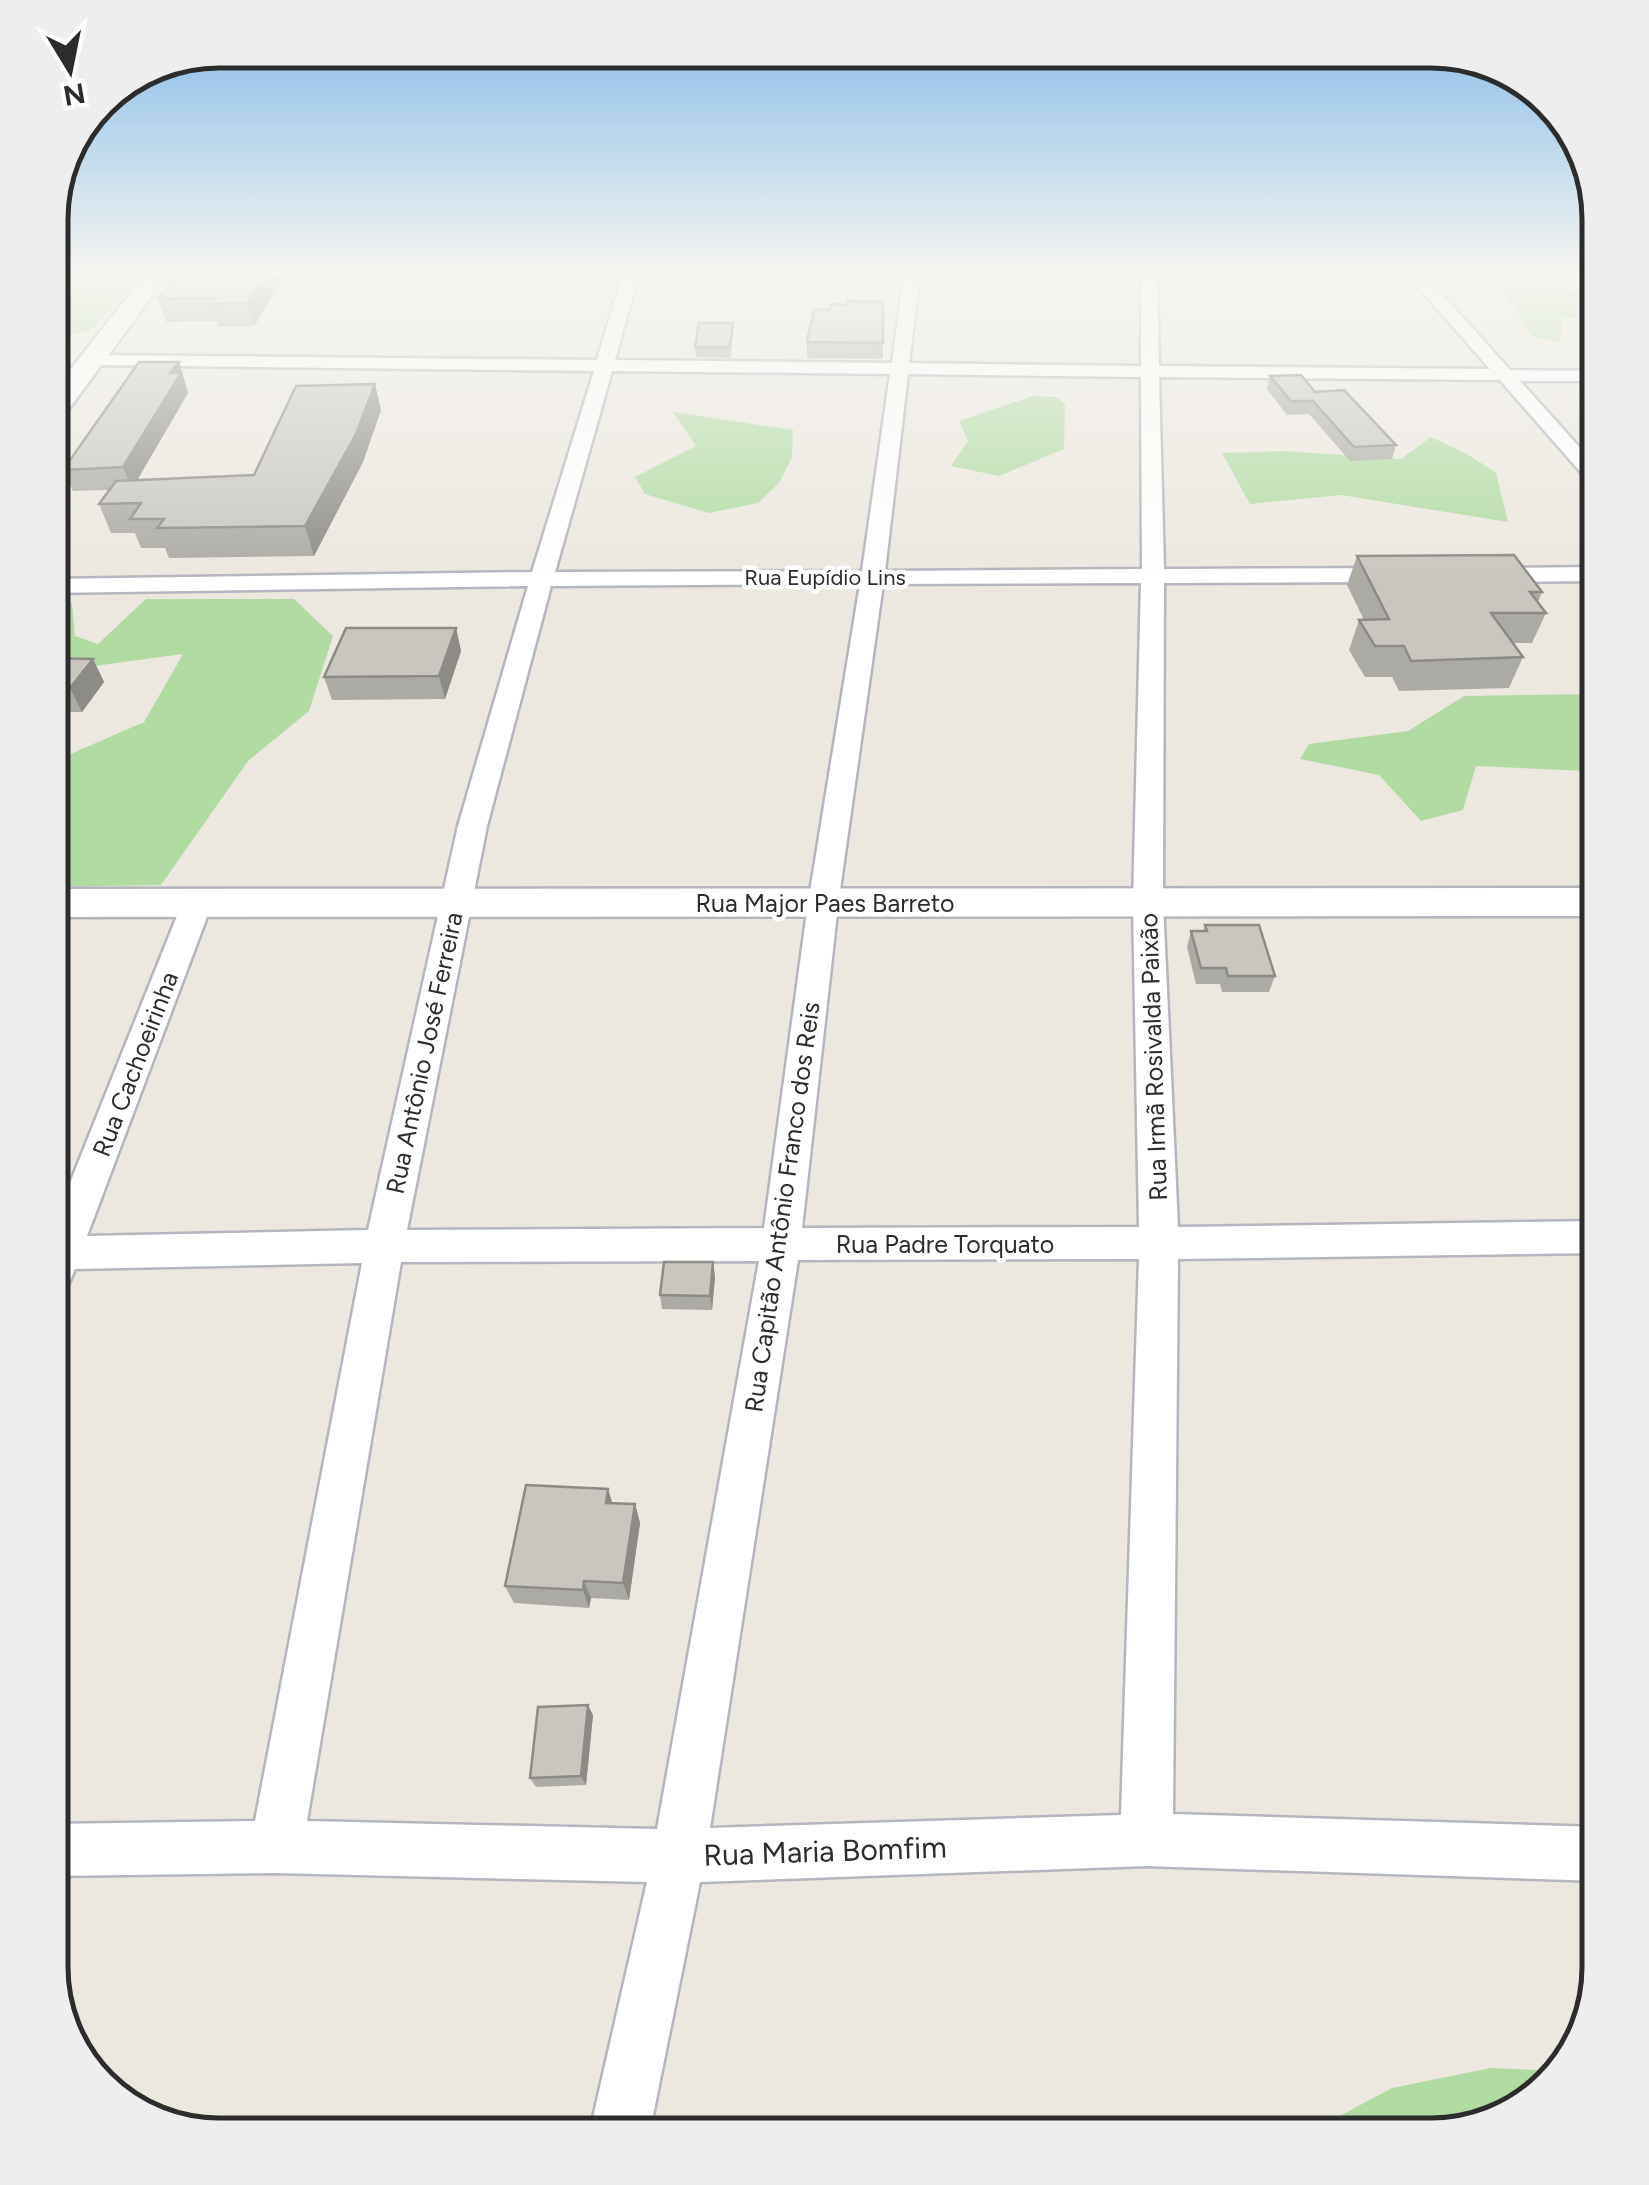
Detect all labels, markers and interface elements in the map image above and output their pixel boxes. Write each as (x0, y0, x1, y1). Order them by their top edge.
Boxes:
north arrow (20, 20, 120, 120)
text: N (61, 76, 88, 113)
street label: Rua Eupídio Lins (744, 564, 906, 591)
street label: Rua Major Paes Barreto (695, 888, 955, 918)
street label: Rua Antônio José Ferreira (379, 909, 469, 1197)
street label: Rua Irmã Rosivalda Paixão (1133, 913, 1173, 1201)
street label: Rua Cachoeirinha (86, 967, 184, 1161)
street label: Rua Capitão Antônio Franco dos Reis (738, 1000, 826, 1414)
street label: Rua Padre Torquato (836, 1229, 1054, 1259)
street label: Rua Maria Bomfim (703, 1828, 947, 1874)

